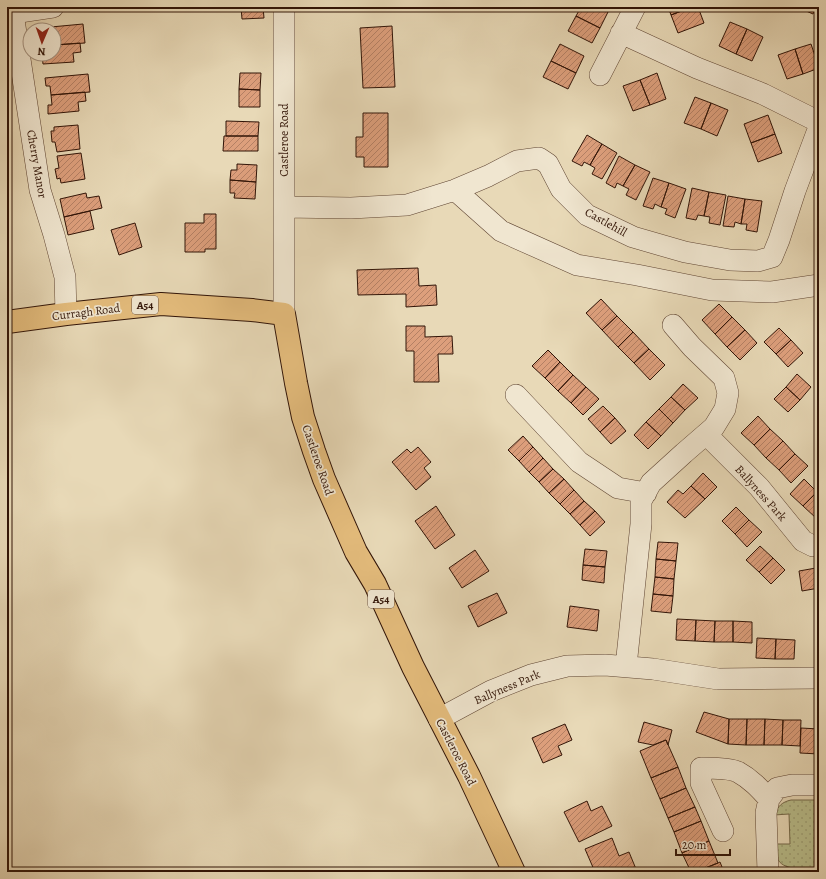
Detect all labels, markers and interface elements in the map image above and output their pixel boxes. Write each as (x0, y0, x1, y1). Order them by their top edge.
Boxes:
north arrow (22, 22, 62, 62)
text: N (37, 44, 46, 59)
street label: Castleroe Road (276, 103, 292, 177)
street label: Cherry Manor (23, 129, 51, 200)
street label: Castlehill (582, 204, 630, 240)
road number: A54 (132, 296, 158, 314)
street label: Curragh Road (51, 300, 121, 324)
street label: Castleroe Road (298, 423, 338, 498)
street label: Ballyness Park (731, 461, 791, 525)
road number: A54 (368, 590, 394, 608)
street label: Ballyness Park (471, 666, 543, 708)
street label: Castleroe Road (432, 716, 480, 789)
scale bar (676, 831, 730, 857)
text: 20 m (682, 837, 706, 853)

